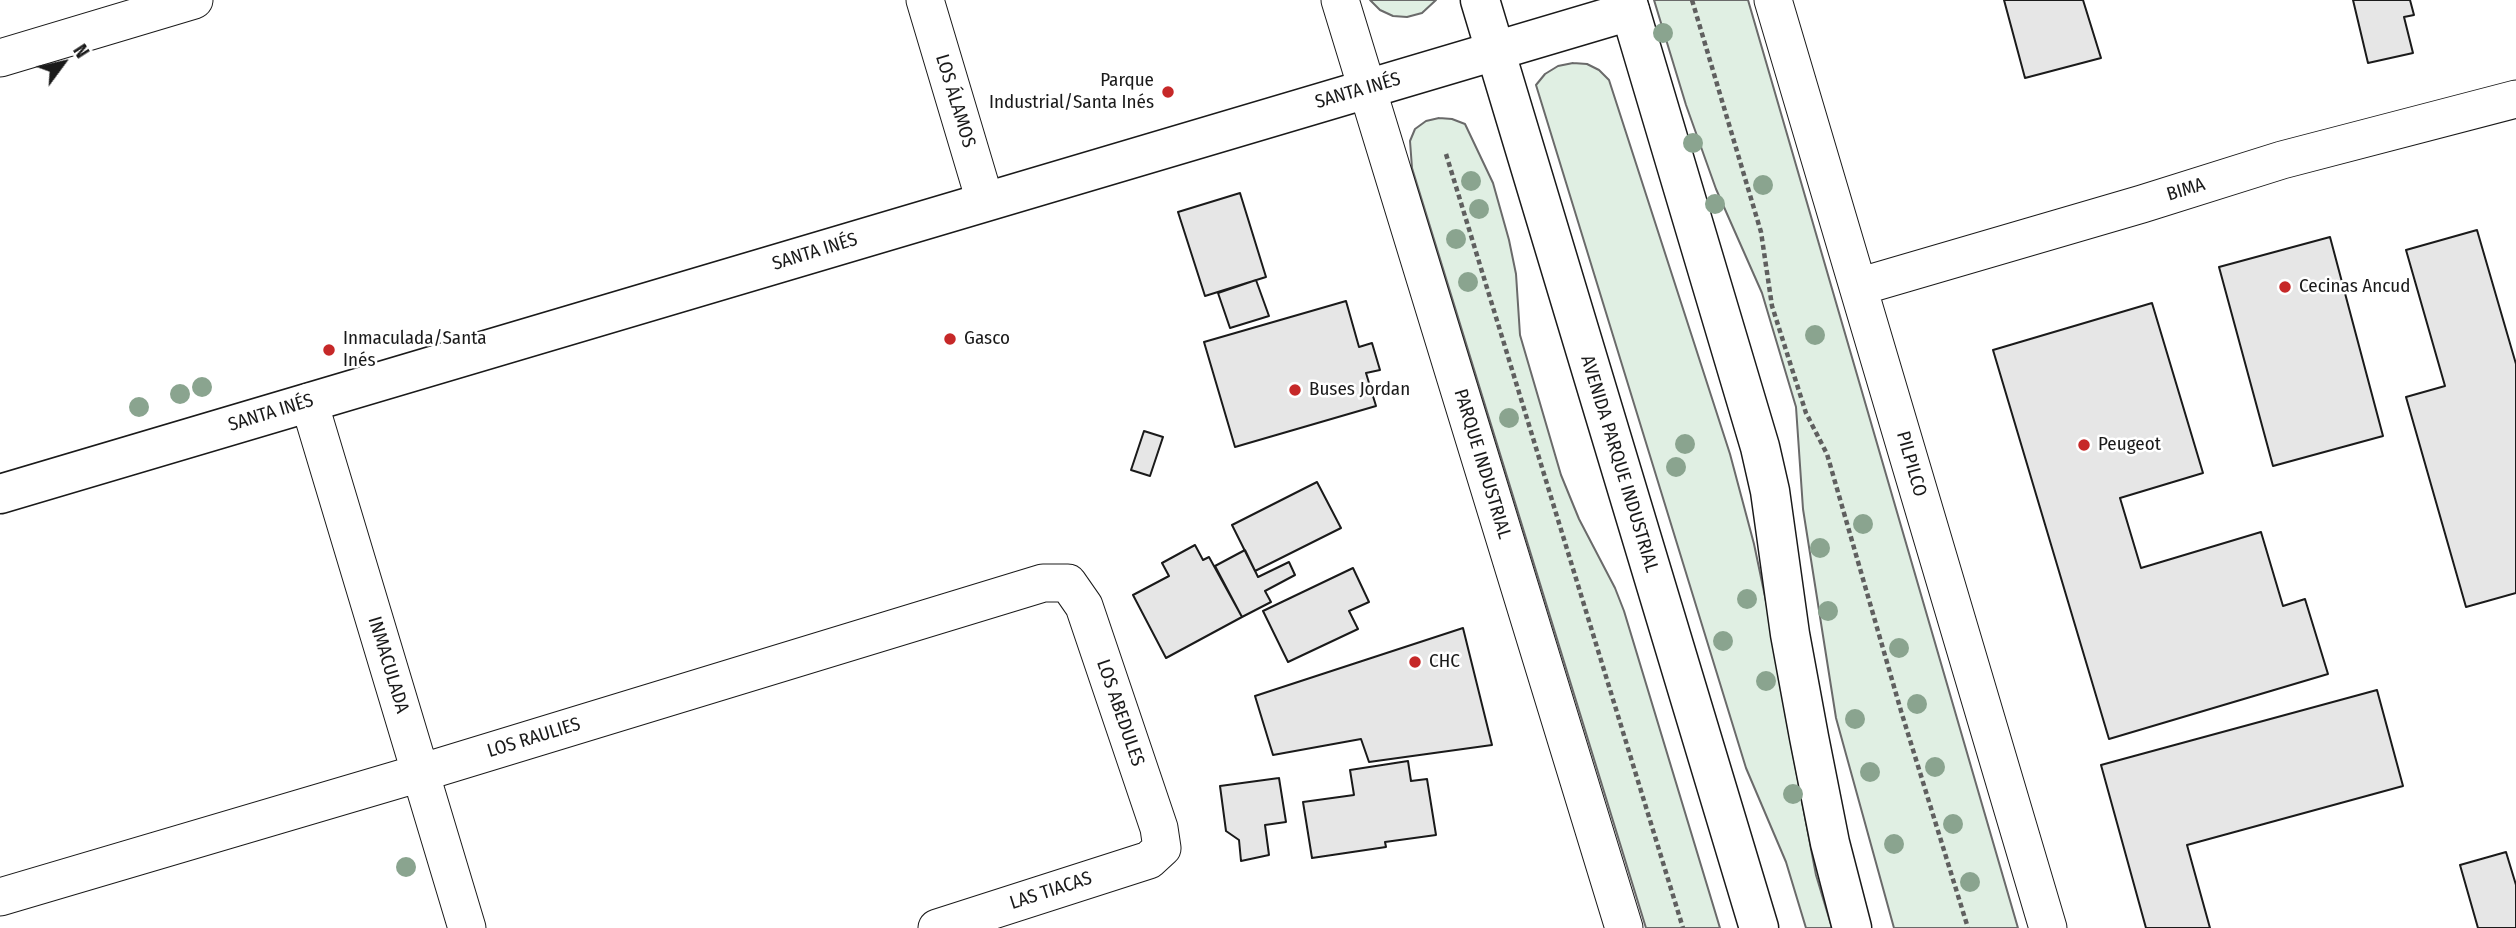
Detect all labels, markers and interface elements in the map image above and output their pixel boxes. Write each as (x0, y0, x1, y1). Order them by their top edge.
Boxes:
north arrow (28, 28, 98, 98)
text: N (68, 40, 94, 62)
street label: LOS ÁLAMOS (930, 52, 980, 150)
street label: SANTA INÉS (1313, 68, 1403, 114)
place label: Parque Industrial/Santa Inés (989, 70, 1154, 114)
marker: Parque Industrial/Santa Inés (1160, 84, 1176, 100)
street label: BIMA (2164, 173, 2208, 207)
street label: SANTA INÉS (770, 228, 860, 276)
place label: Cecinas Ancud (2299, 276, 2410, 298)
marker: Cecinas Ancud (2277, 279, 2293, 295)
place label: Inmaculada/Santa Inés (343, 328, 487, 372)
place label: Gasco (964, 328, 1010, 350)
marker: Gasco (942, 331, 958, 347)
marker: Inmaculada/Santa Inés (321, 342, 337, 358)
street label: AVENIDA PARQUE INDUSTRIAL (1575, 353, 1663, 575)
place label: Buses Jordan (1309, 379, 1410, 401)
marker: Buses Jordan (1287, 382, 1303, 398)
street label: PARQUE INDUSTRIAL (1448, 386, 1516, 542)
street label: SANTA INÉS (226, 389, 316, 437)
street label: PILPILCO (1891, 429, 1931, 499)
place label: Peugeot (2098, 434, 2161, 456)
marker: Peugeot (2076, 437, 2092, 453)
street label: INMACULADA (363, 614, 413, 716)
place label: CHC (1429, 651, 1460, 673)
marker: CHC (1407, 654, 1423, 670)
street label: LOS ABEDULES (1091, 657, 1149, 769)
street label: LOS RAULIES (485, 713, 583, 763)
street label: LAS TIACAS (1007, 867, 1095, 915)

